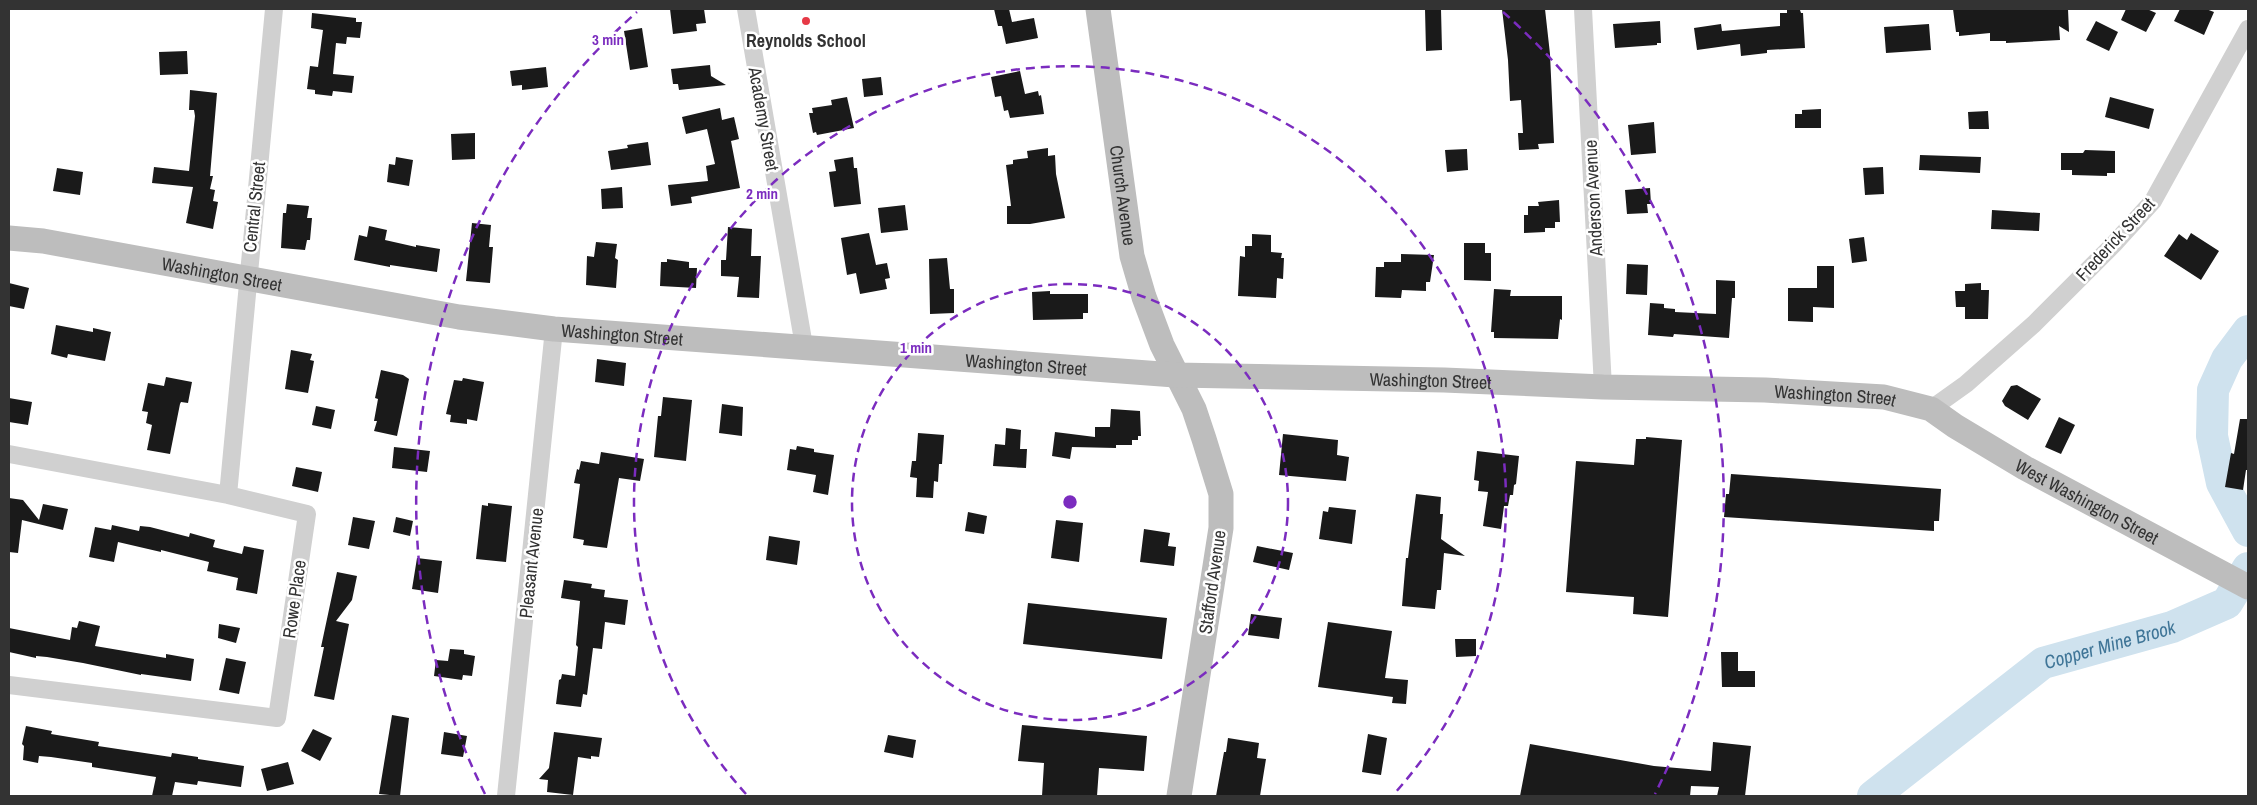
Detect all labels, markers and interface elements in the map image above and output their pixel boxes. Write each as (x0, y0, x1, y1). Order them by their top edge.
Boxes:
marker: Reynolds School (800, 15, 812, 27)
place label: Reynolds School (746, 28, 866, 53)
text: 3 min (592, 29, 624, 50)
street label: Academy Street (742, 64, 785, 173)
street label: Anderson Avenue (1577, 139, 1609, 258)
street label: Church Avenue (1104, 144, 1143, 247)
street label: Central Street (237, 160, 271, 254)
text: 2 min (746, 183, 778, 204)
street label: Frederick Street (2070, 192, 2160, 286)
street label: Washington Street (160, 250, 284, 297)
street label: Washington Street (560, 317, 684, 351)
text: 1 min (900, 337, 932, 358)
street label: Washington Street (964, 347, 1088, 381)
street label: Washington Street (1369, 366, 1492, 395)
street label: Washington Street (1774, 378, 1899, 412)
street label: West Washington Street (2011, 453, 2163, 550)
centre of rings (1061, 493, 1079, 511)
street label: Pleasant Avenue (513, 507, 549, 619)
street label: Stafford Avenue (1192, 528, 1232, 636)
street label: Rowe Place (276, 558, 312, 640)
water label: Copper Mine Brook (2041, 613, 2179, 675)

